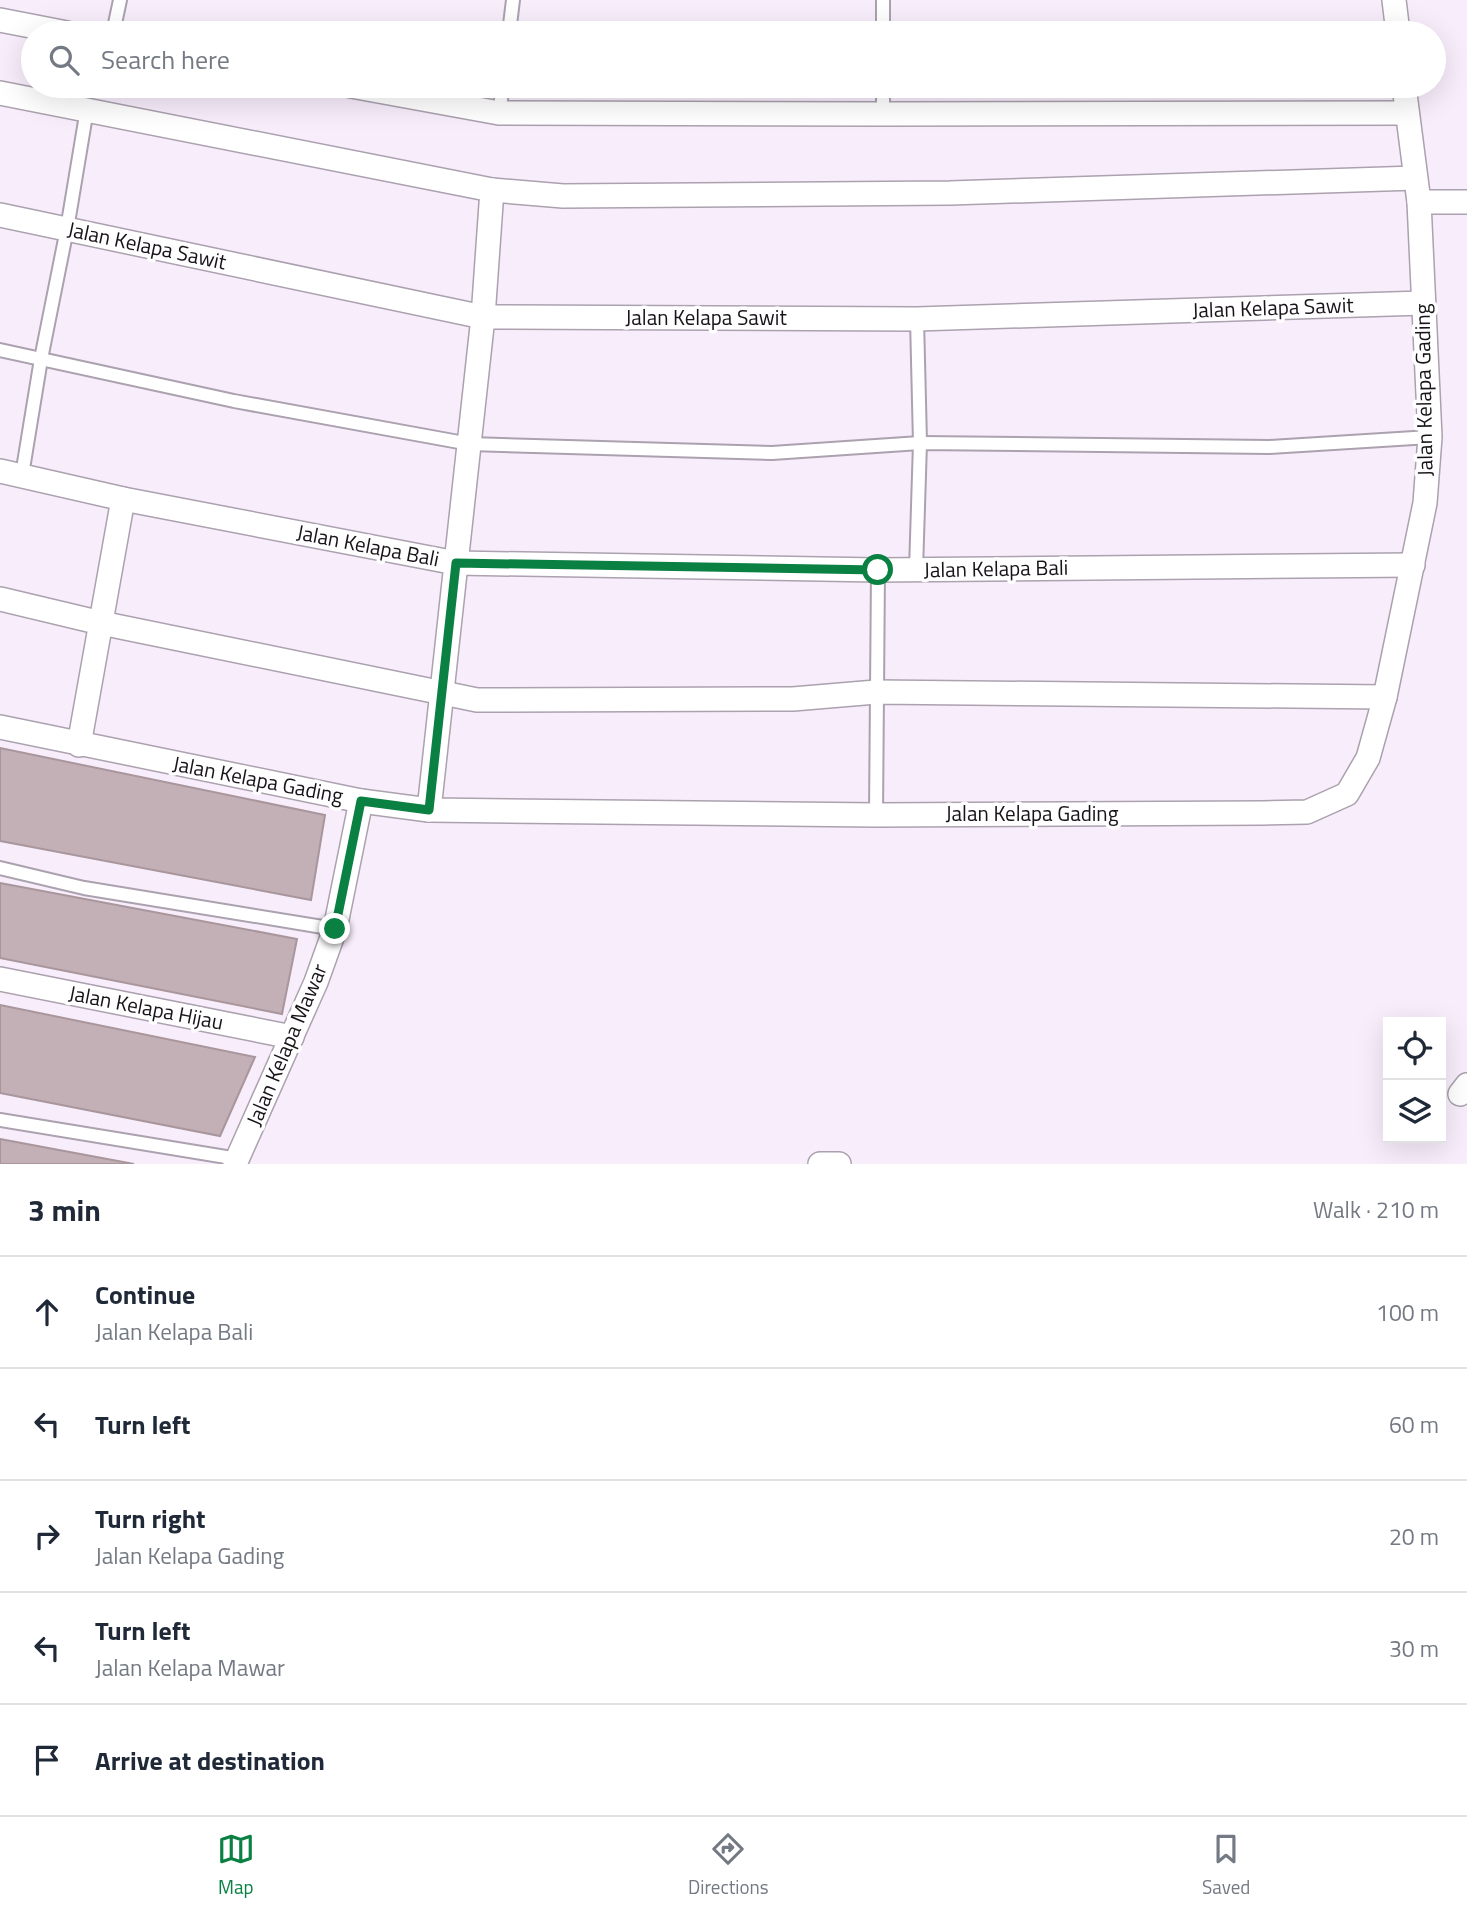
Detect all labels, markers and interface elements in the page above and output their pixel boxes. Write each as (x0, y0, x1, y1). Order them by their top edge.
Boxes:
search box (21, 21, 1446, 98)
text: Search here (101, 40, 230, 79)
icon: search (45, 41, 83, 79)
street label: Jalan Kelapa Sawit (65, 213, 230, 278)
street label: Jalan Kelapa Sawit (1192, 288, 1355, 326)
street label: Jalan Kelapa Sawit (625, 301, 787, 333)
street label: Jalan Kelapa Gading (1405, 303, 1441, 477)
street label: Jalan Kelapa Bali (294, 516, 442, 575)
street label: Jalan Kelapa Bali (923, 551, 1069, 585)
route start (862, 554, 893, 585)
street label: Jalan Kelapa Gading (170, 747, 346, 811)
street label: Jalan Kelapa Gading (946, 797, 1119, 829)
route end (319, 913, 350, 944)
street label: Jalan Kelapa Mawar (237, 958, 335, 1131)
street label: Jalan Kelapa Hijau (66, 976, 226, 1038)
map controls (1383, 1017, 1446, 1143)
button: locate (1383, 1017, 1446, 1080)
button: layers (1383, 1080, 1446, 1143)
text: 3 min (28, 1187, 101, 1233)
text: Walk · 210 m (1313, 1192, 1439, 1227)
text: Continue (95, 1275, 195, 1314)
icon: ahead (28, 1293, 66, 1331)
text: 100 m (1376, 1295, 1439, 1330)
text: Jalan Kelapa Bali (95, 1314, 253, 1349)
icon: left (28, 1405, 66, 1443)
text: Turn left (95, 1405, 190, 1444)
text: 60 m (1389, 1407, 1439, 1442)
text: Turn right (95, 1499, 206, 1538)
icon: right (28, 1517, 66, 1555)
text: 20 m (1389, 1519, 1439, 1554)
text: Jalan Kelapa Gading (95, 1538, 284, 1573)
text: Turn left (95, 1611, 190, 1650)
icon: left (28, 1629, 66, 1667)
text: 30 m (1389, 1631, 1439, 1666)
text: Jalan Kelapa Mawar (95, 1650, 285, 1685)
icon: arrive (28, 1741, 66, 1779)
text: Arrive at destination (95, 1741, 325, 1780)
tab: Map (217, 1830, 255, 1901)
tab: Directions (688, 1830, 769, 1901)
tab: Saved (1202, 1830, 1250, 1901)

